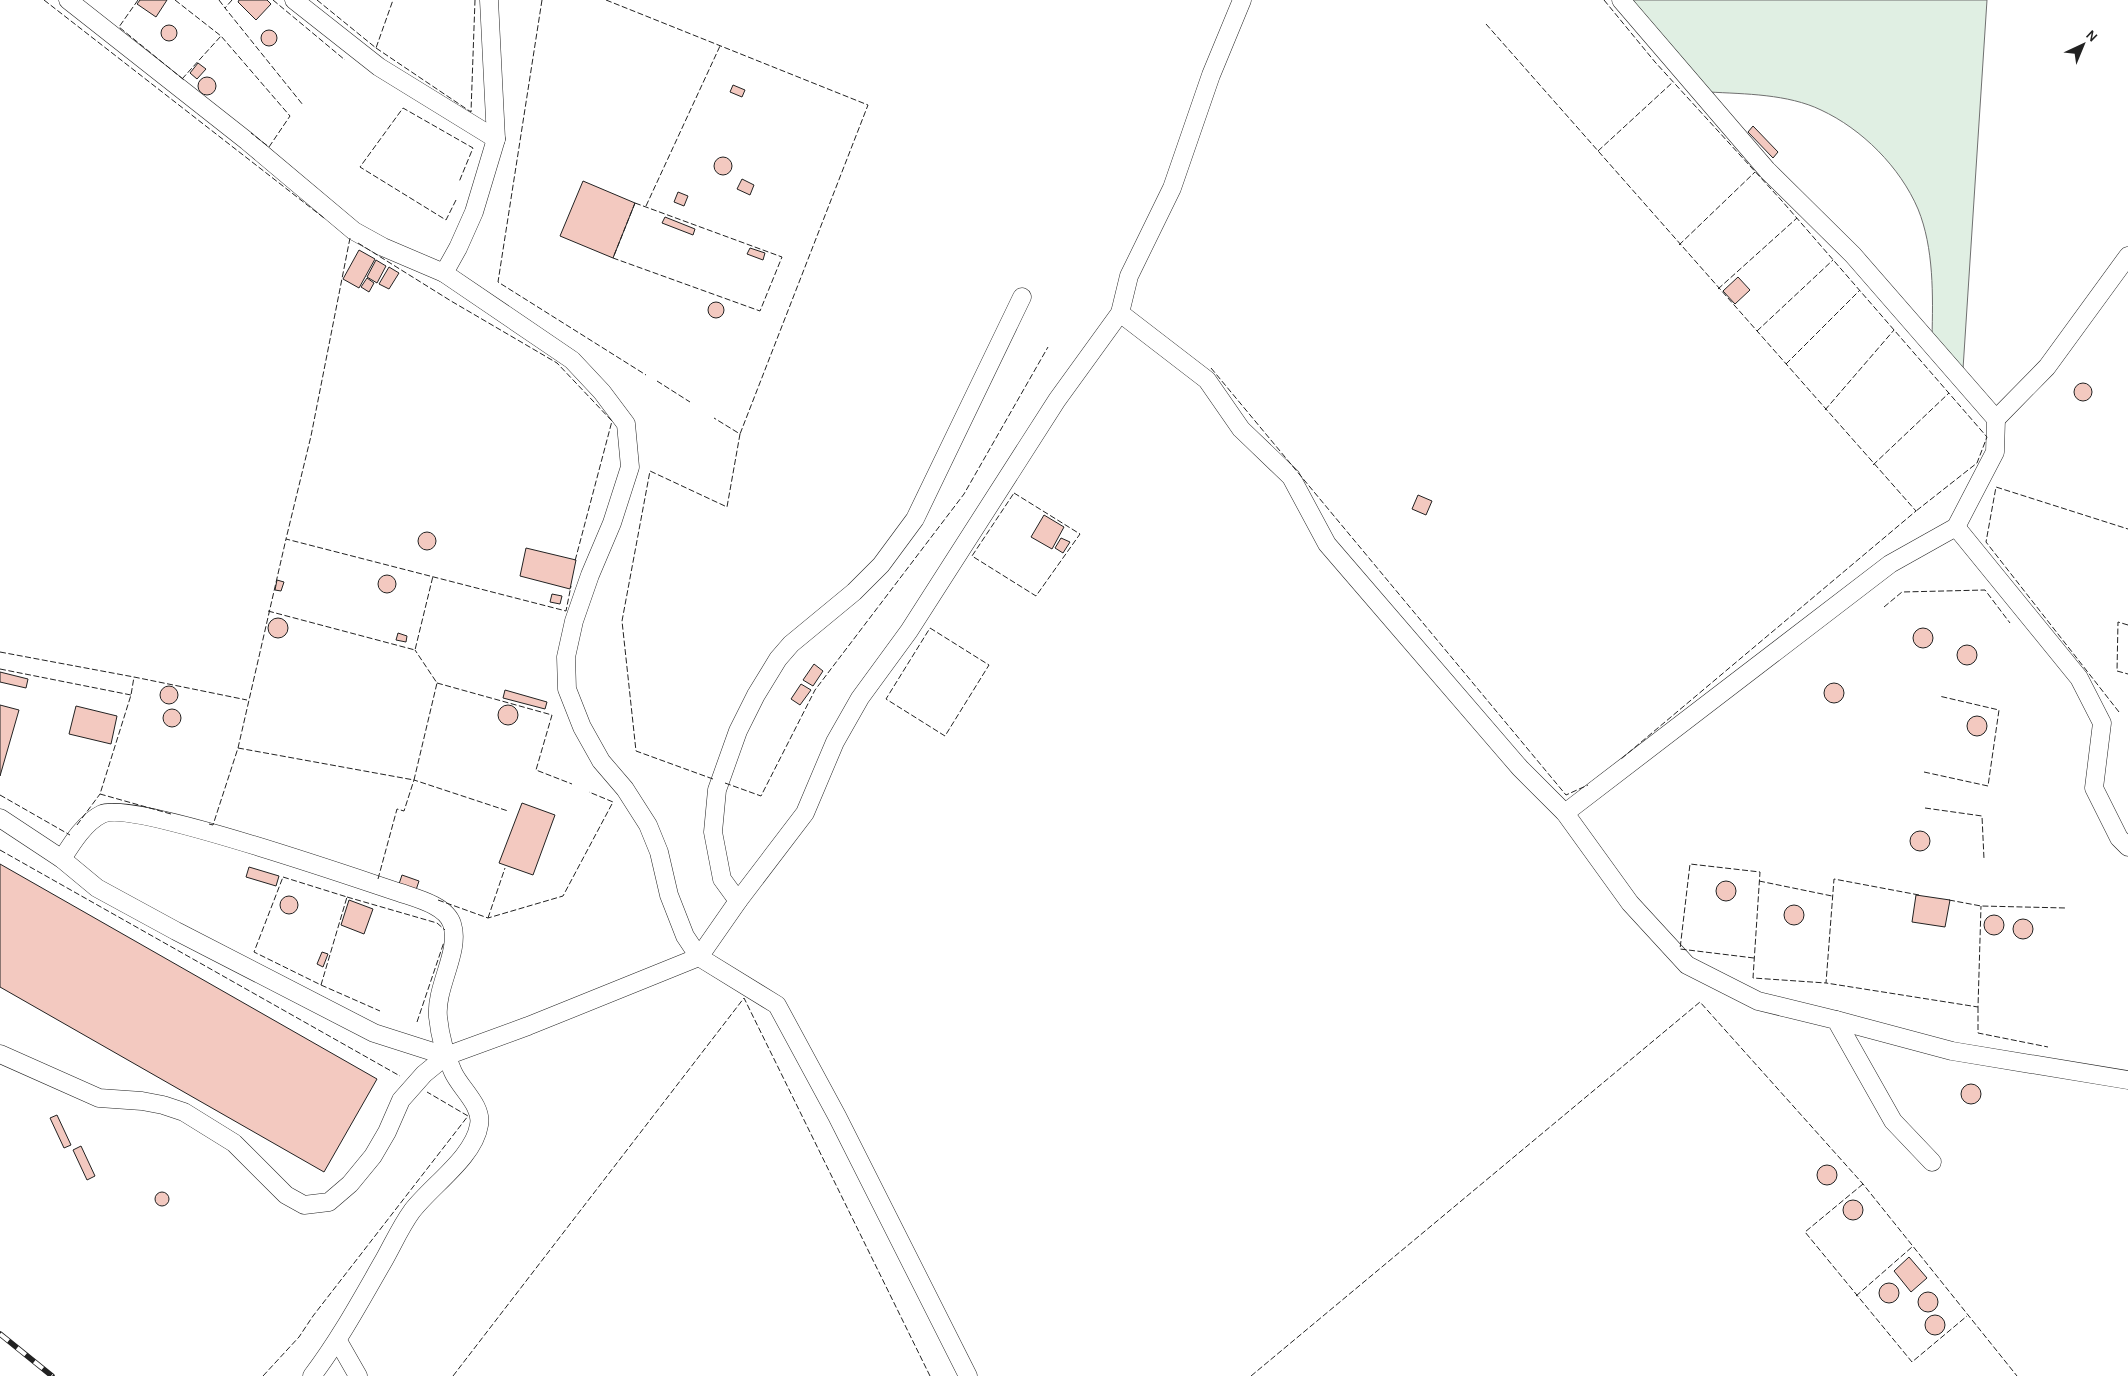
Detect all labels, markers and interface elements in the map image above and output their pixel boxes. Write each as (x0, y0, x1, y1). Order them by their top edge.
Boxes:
north arrow (2058, 20, 2108, 70)
text: N (2082, 26, 2101, 46)

